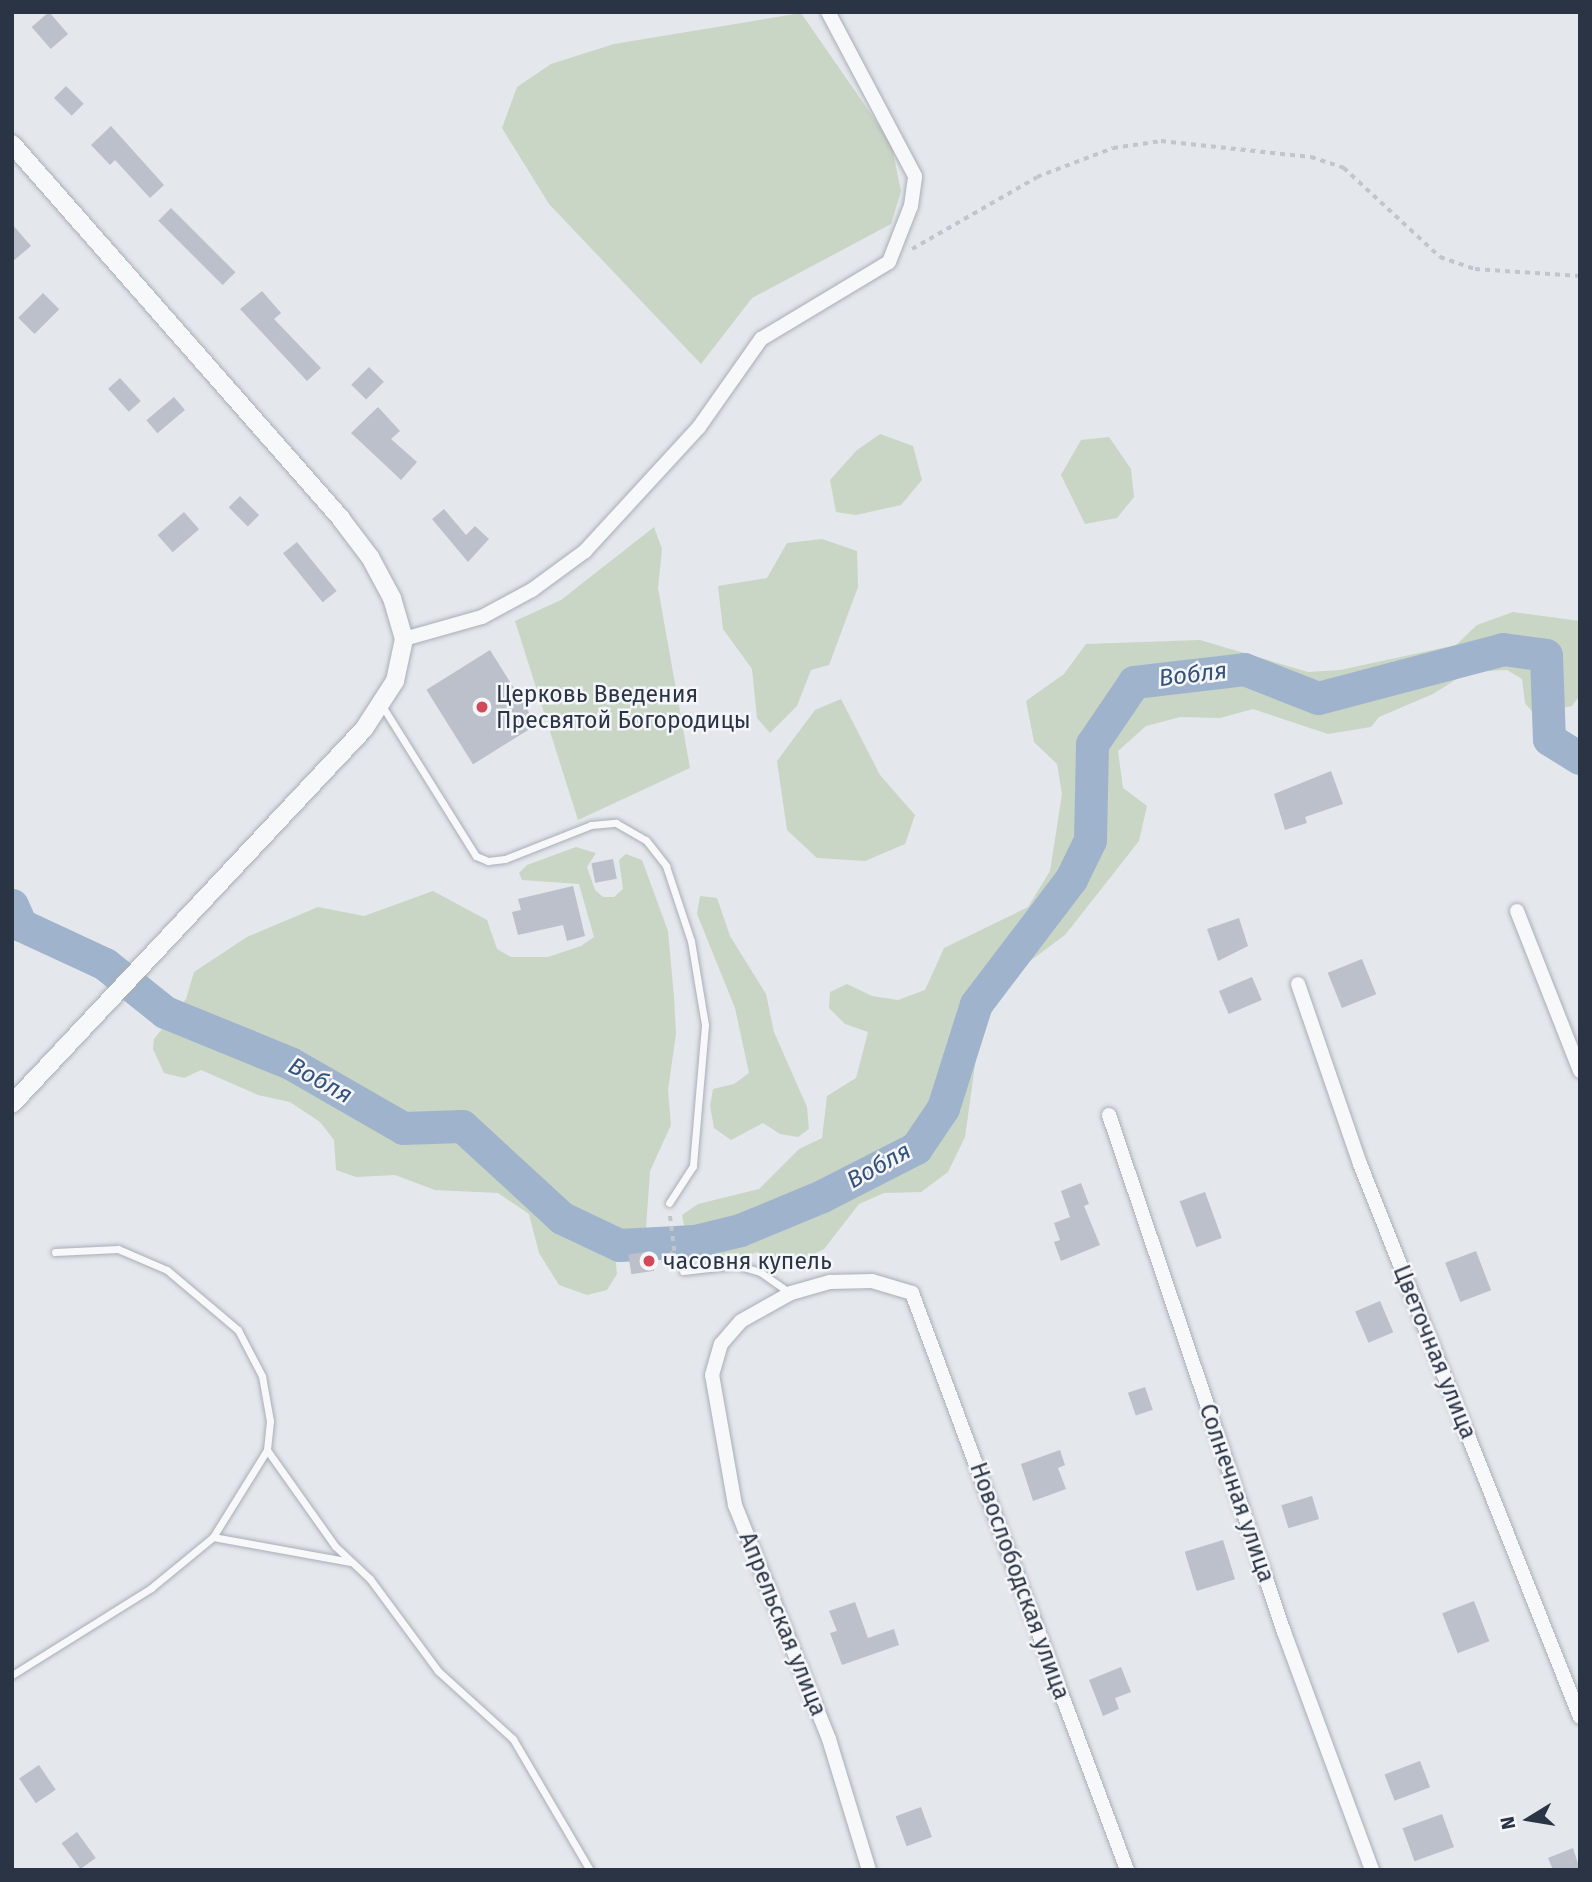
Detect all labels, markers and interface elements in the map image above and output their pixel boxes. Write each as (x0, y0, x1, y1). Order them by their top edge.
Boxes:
water label: Вобля (1157, 657, 1229, 693)
place label: Церковь Введения Пресвятой Богородицы (496, 680, 751, 734)
marker: Церковь Введения Пресвятой Богородицы (474, 699, 490, 715)
water label: Вобля (283, 1052, 357, 1110)
water label: Вобля (842, 1137, 916, 1195)
place label: часовня купель (663, 1247, 832, 1275)
marker: часовня купель (641, 1253, 657, 1269)
street label: Цветочная улица (1388, 1261, 1482, 1443)
street label: Солнечная улица (1194, 1400, 1280, 1586)
street label: Новослободская улица (964, 1459, 1076, 1703)
street label: Апрельская улица (734, 1528, 832, 1720)
north arrow (1494, 1784, 1564, 1854)
text: N (1495, 1815, 1520, 1831)

